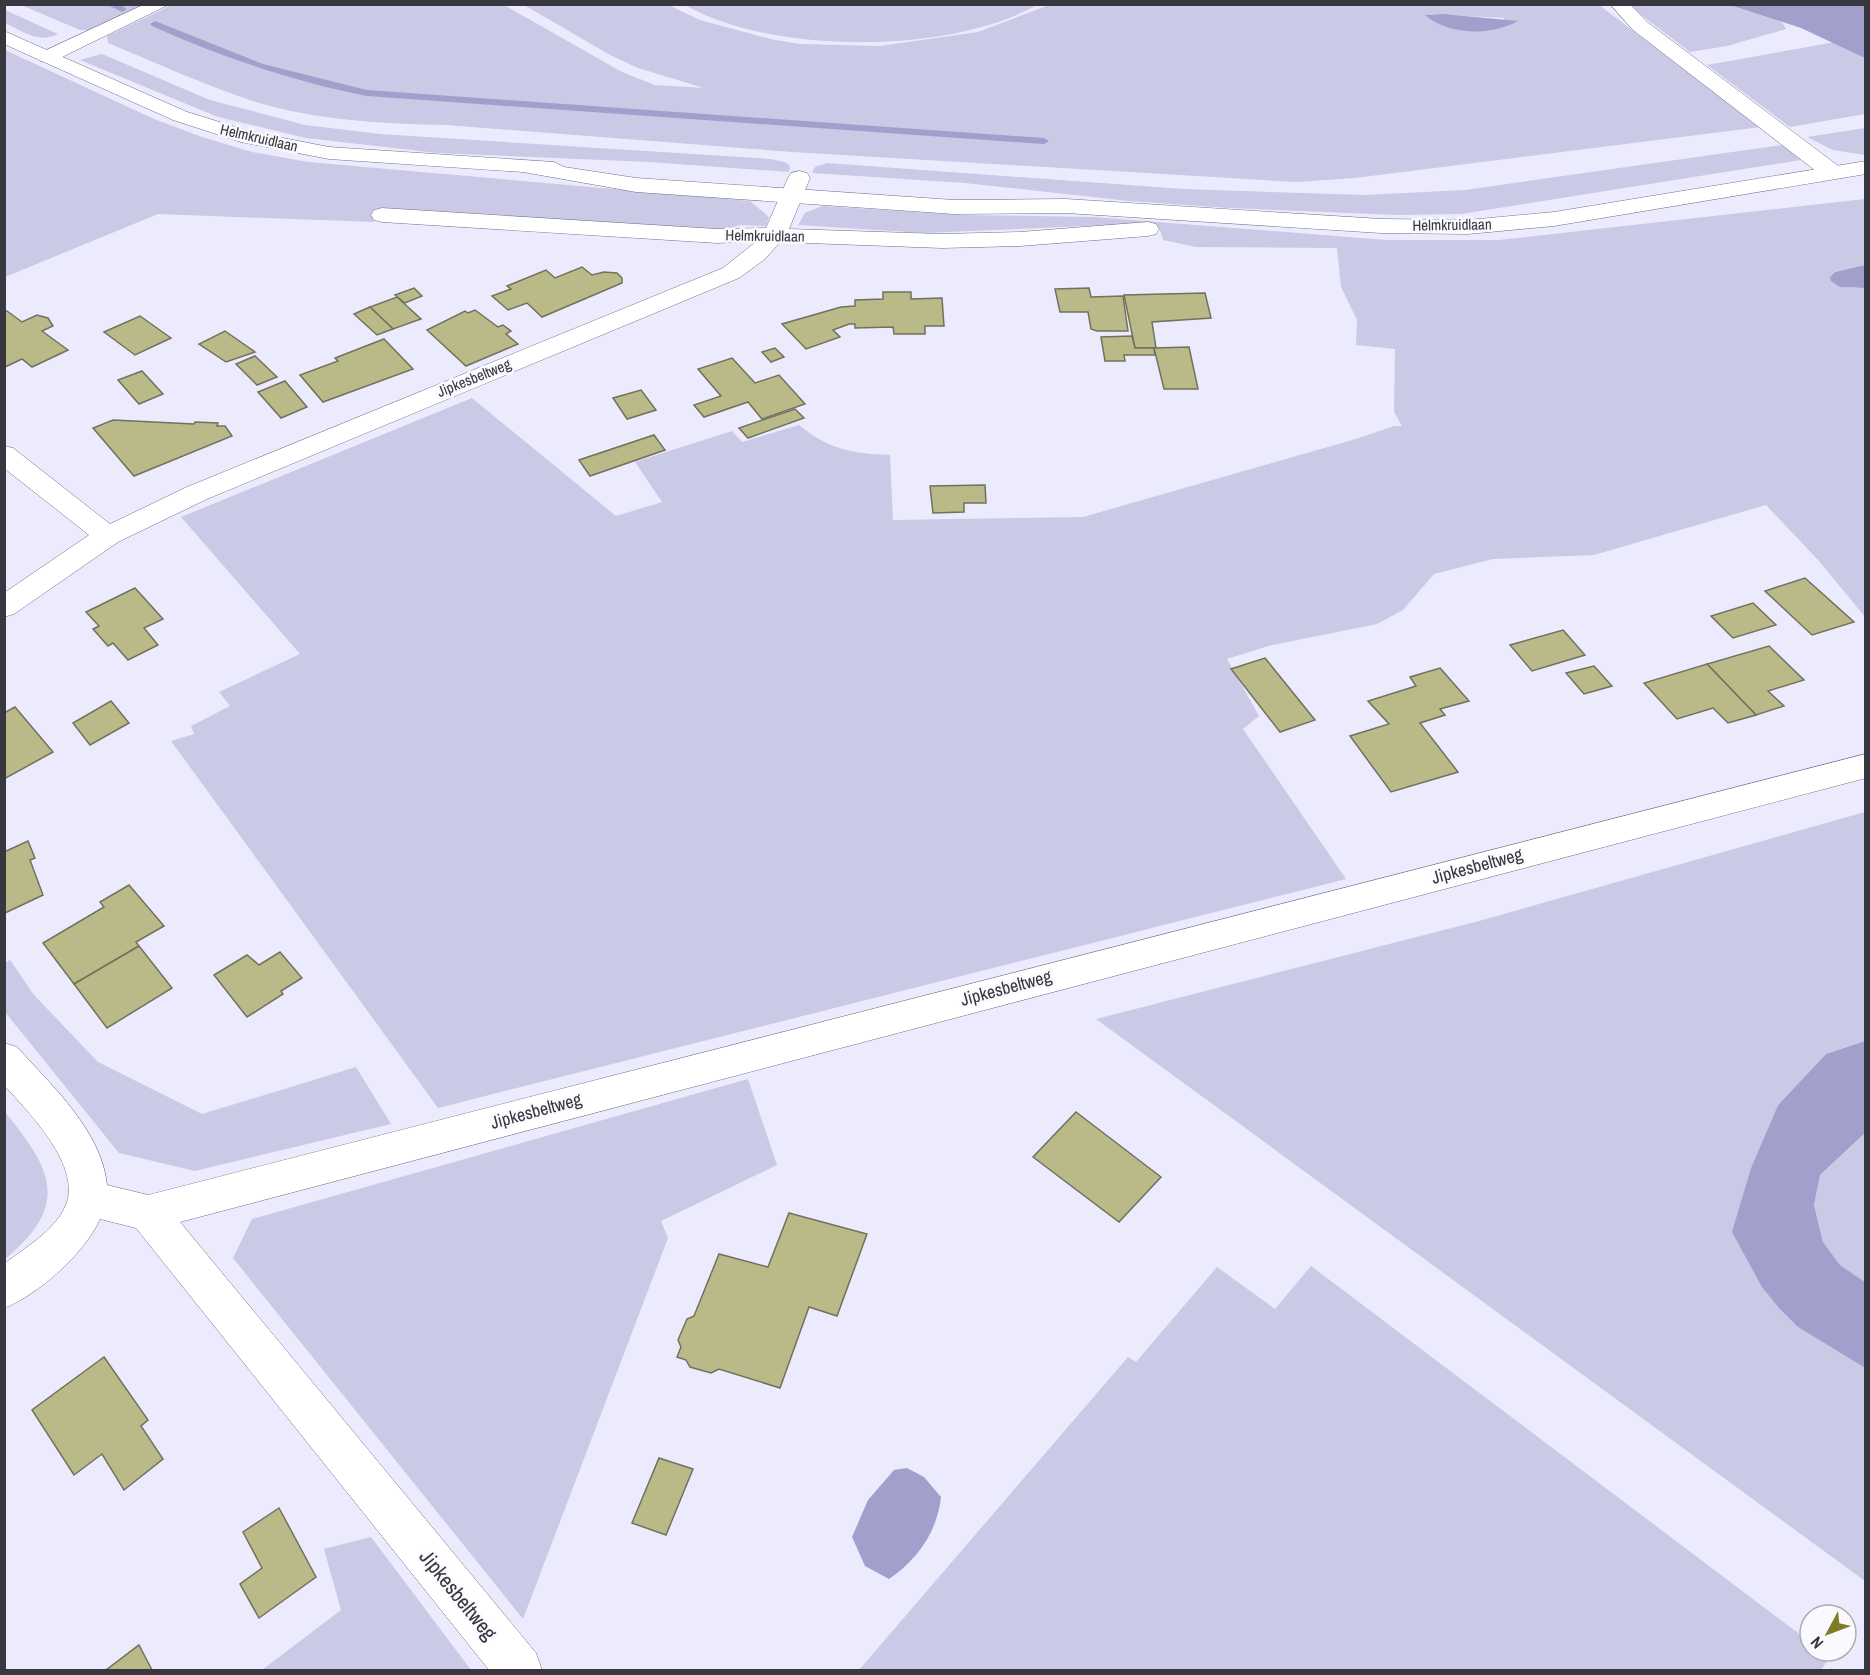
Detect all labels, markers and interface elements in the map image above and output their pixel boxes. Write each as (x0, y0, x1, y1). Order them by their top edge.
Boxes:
street label: Helmkruidlaan (218, 118, 300, 157)
street label: Helmkruidlaan (1412, 213, 1492, 236)
street label: Helmkruidlaan (725, 224, 805, 247)
street label: Jipkesbeltweg (434, 353, 514, 402)
street label: Jipkesbeltweg (1428, 841, 1526, 890)
street label: Jipkesbeltweg (957, 963, 1055, 1012)
street label: Jipkesbeltweg (487, 1086, 585, 1135)
street label: Jipkesbeltweg (413, 1543, 504, 1647)
north arrow (1798, 1603, 1858, 1663)
text: N (1805, 1632, 1828, 1654)

